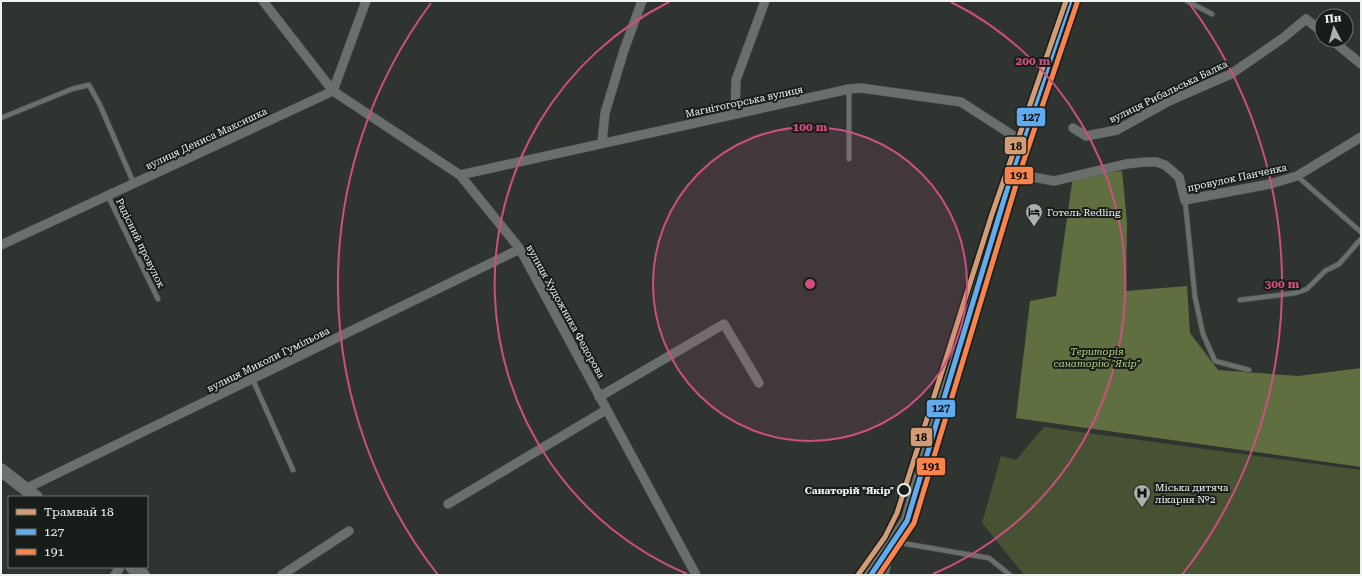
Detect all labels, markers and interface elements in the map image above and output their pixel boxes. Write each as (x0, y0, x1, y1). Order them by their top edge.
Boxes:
north arrow (1314, 8, 1354, 48)
text: Пн (1324, 11, 1342, 26)
text: 200 m (1016, 54, 1051, 68)
street label: вулиця Рибальська Балка (1107, 58, 1230, 125)
street label: Магнітогорська вулиця (684, 84, 804, 119)
street label: вулиця Дениса Максишка (144, 105, 269, 172)
line badge: 127 (1016, 107, 1046, 127)
text: 127 (1022, 111, 1040, 124)
text: 100 m (793, 120, 828, 134)
line badge: 18 (1004, 136, 1027, 155)
text: 18 (1010, 140, 1022, 153)
street label: провулок Панченка (1186, 161, 1288, 193)
line badge: 191 (1004, 166, 1034, 185)
text: 191 (1010, 169, 1028, 182)
street label: Радісний провулок (114, 197, 167, 290)
hotel icon: Готель Redling (1024, 202, 1044, 227)
place label: Готель Redling (1047, 207, 1121, 218)
street label: вулиця Художника Федорова (524, 243, 607, 380)
centre of rings (803, 277, 817, 291)
text: 300 m (1265, 277, 1300, 291)
street label: вулиця Миколи Гумільова (205, 325, 332, 394)
park label: Територія санаторію "Якір" (1053, 346, 1141, 369)
line badge: 127 (926, 399, 956, 418)
text: 127 (932, 402, 950, 415)
line badge: 18 (910, 427, 933, 447)
text: 18 (915, 431, 927, 444)
line badge: 191 (916, 457, 946, 476)
text: 191 (922, 460, 940, 473)
place label: Міська дитяча лікарня №2 (1155, 482, 1229, 505)
marker: Санаторій "Якір" (897, 483, 911, 497)
hospital icon: Міська дитяча лікарня №2 (1132, 483, 1152, 508)
place label: Санаторій "Якір" (805, 485, 894, 496)
legend (8, 496, 148, 568)
text: Трамвай 18 (44, 505, 114, 519)
text: 127 (44, 525, 64, 539)
text: 191 (44, 545, 64, 559)

